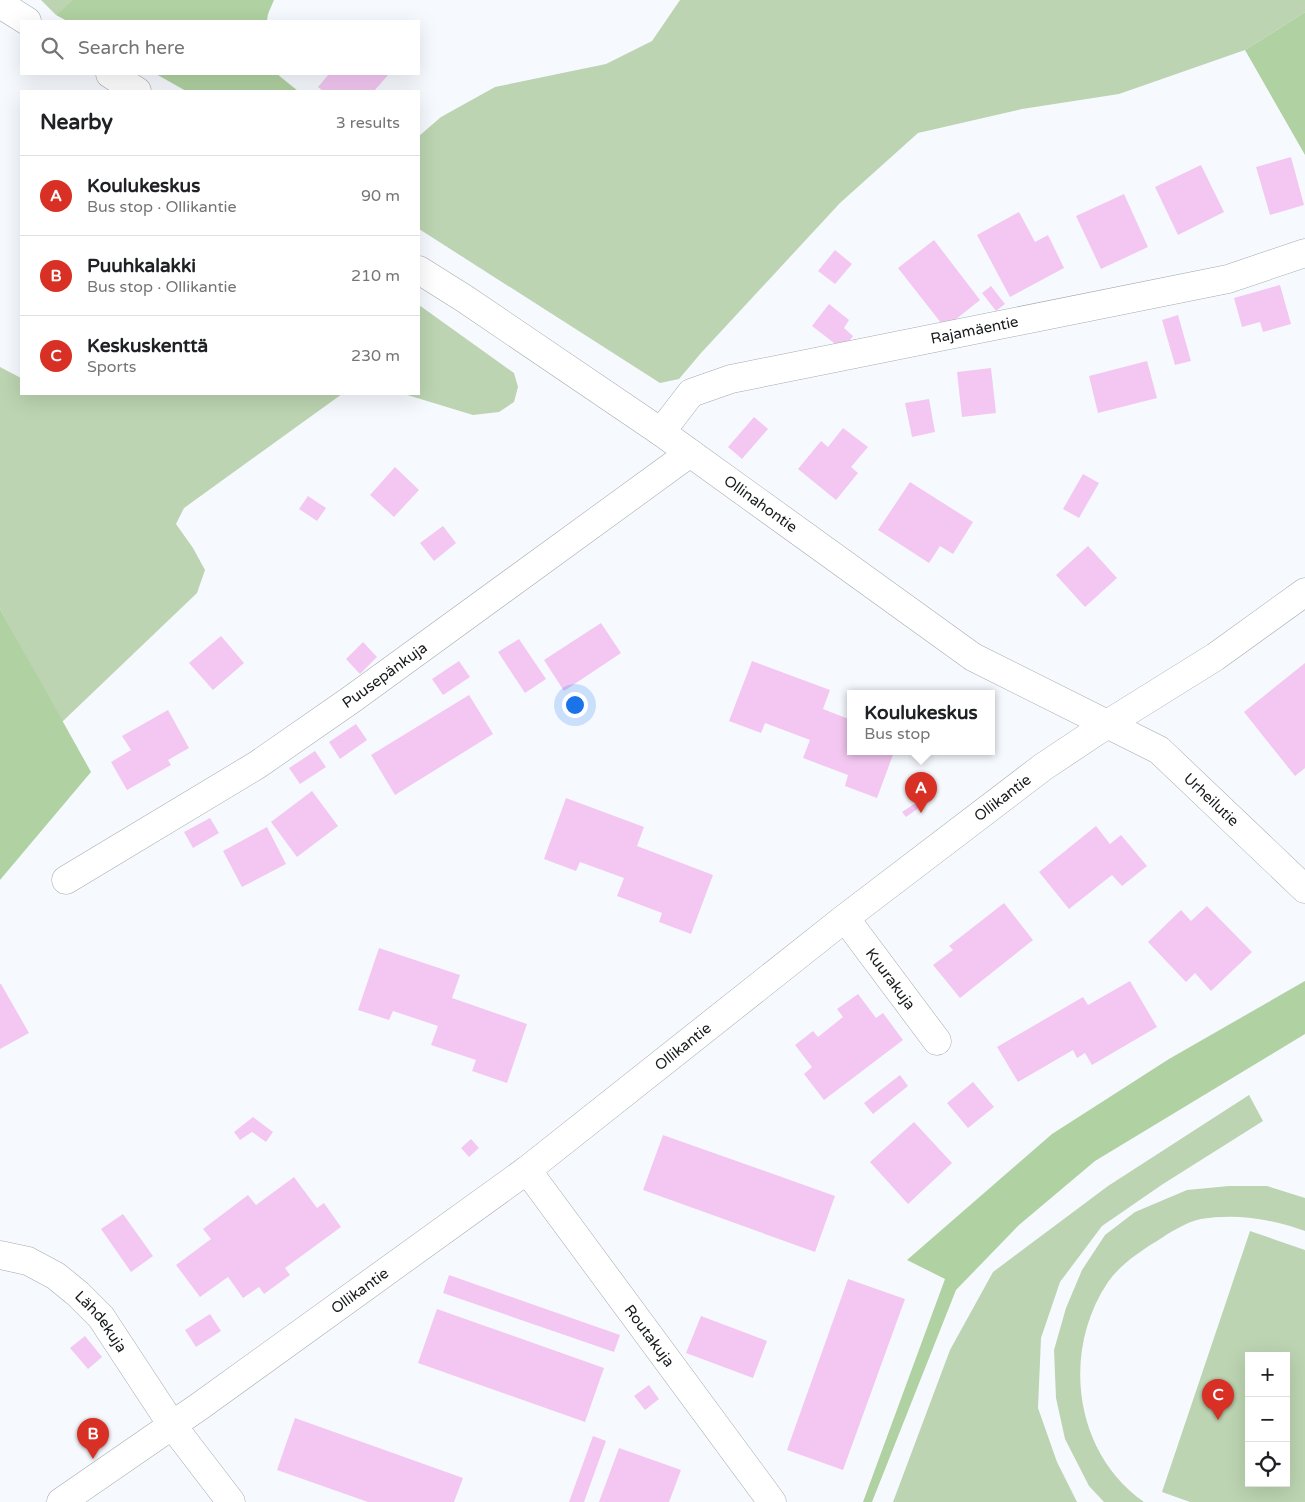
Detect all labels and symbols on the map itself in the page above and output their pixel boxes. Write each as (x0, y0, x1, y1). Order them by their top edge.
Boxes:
street label: Rajamäentie (929, 312, 1020, 348)
street label: Ollinahontie (720, 471, 801, 536)
street label: Puusepänkuja (339, 638, 431, 712)
your location (562, 692, 588, 718)
street label: Urheilutie (1180, 769, 1242, 830)
street label: Ollikantie (971, 771, 1034, 825)
pin: A (905, 772, 937, 813)
street label: Kuurakuja (862, 945, 919, 1013)
street label: Ollikantie (651, 1019, 715, 1074)
street label: Ollikantie (327, 1264, 392, 1317)
street label: Lähdekuja (71, 1287, 131, 1356)
street label: Routakuja (620, 1301, 678, 1370)
pin: C (1202, 1379, 1234, 1420)
pin: B (77, 1418, 109, 1459)

